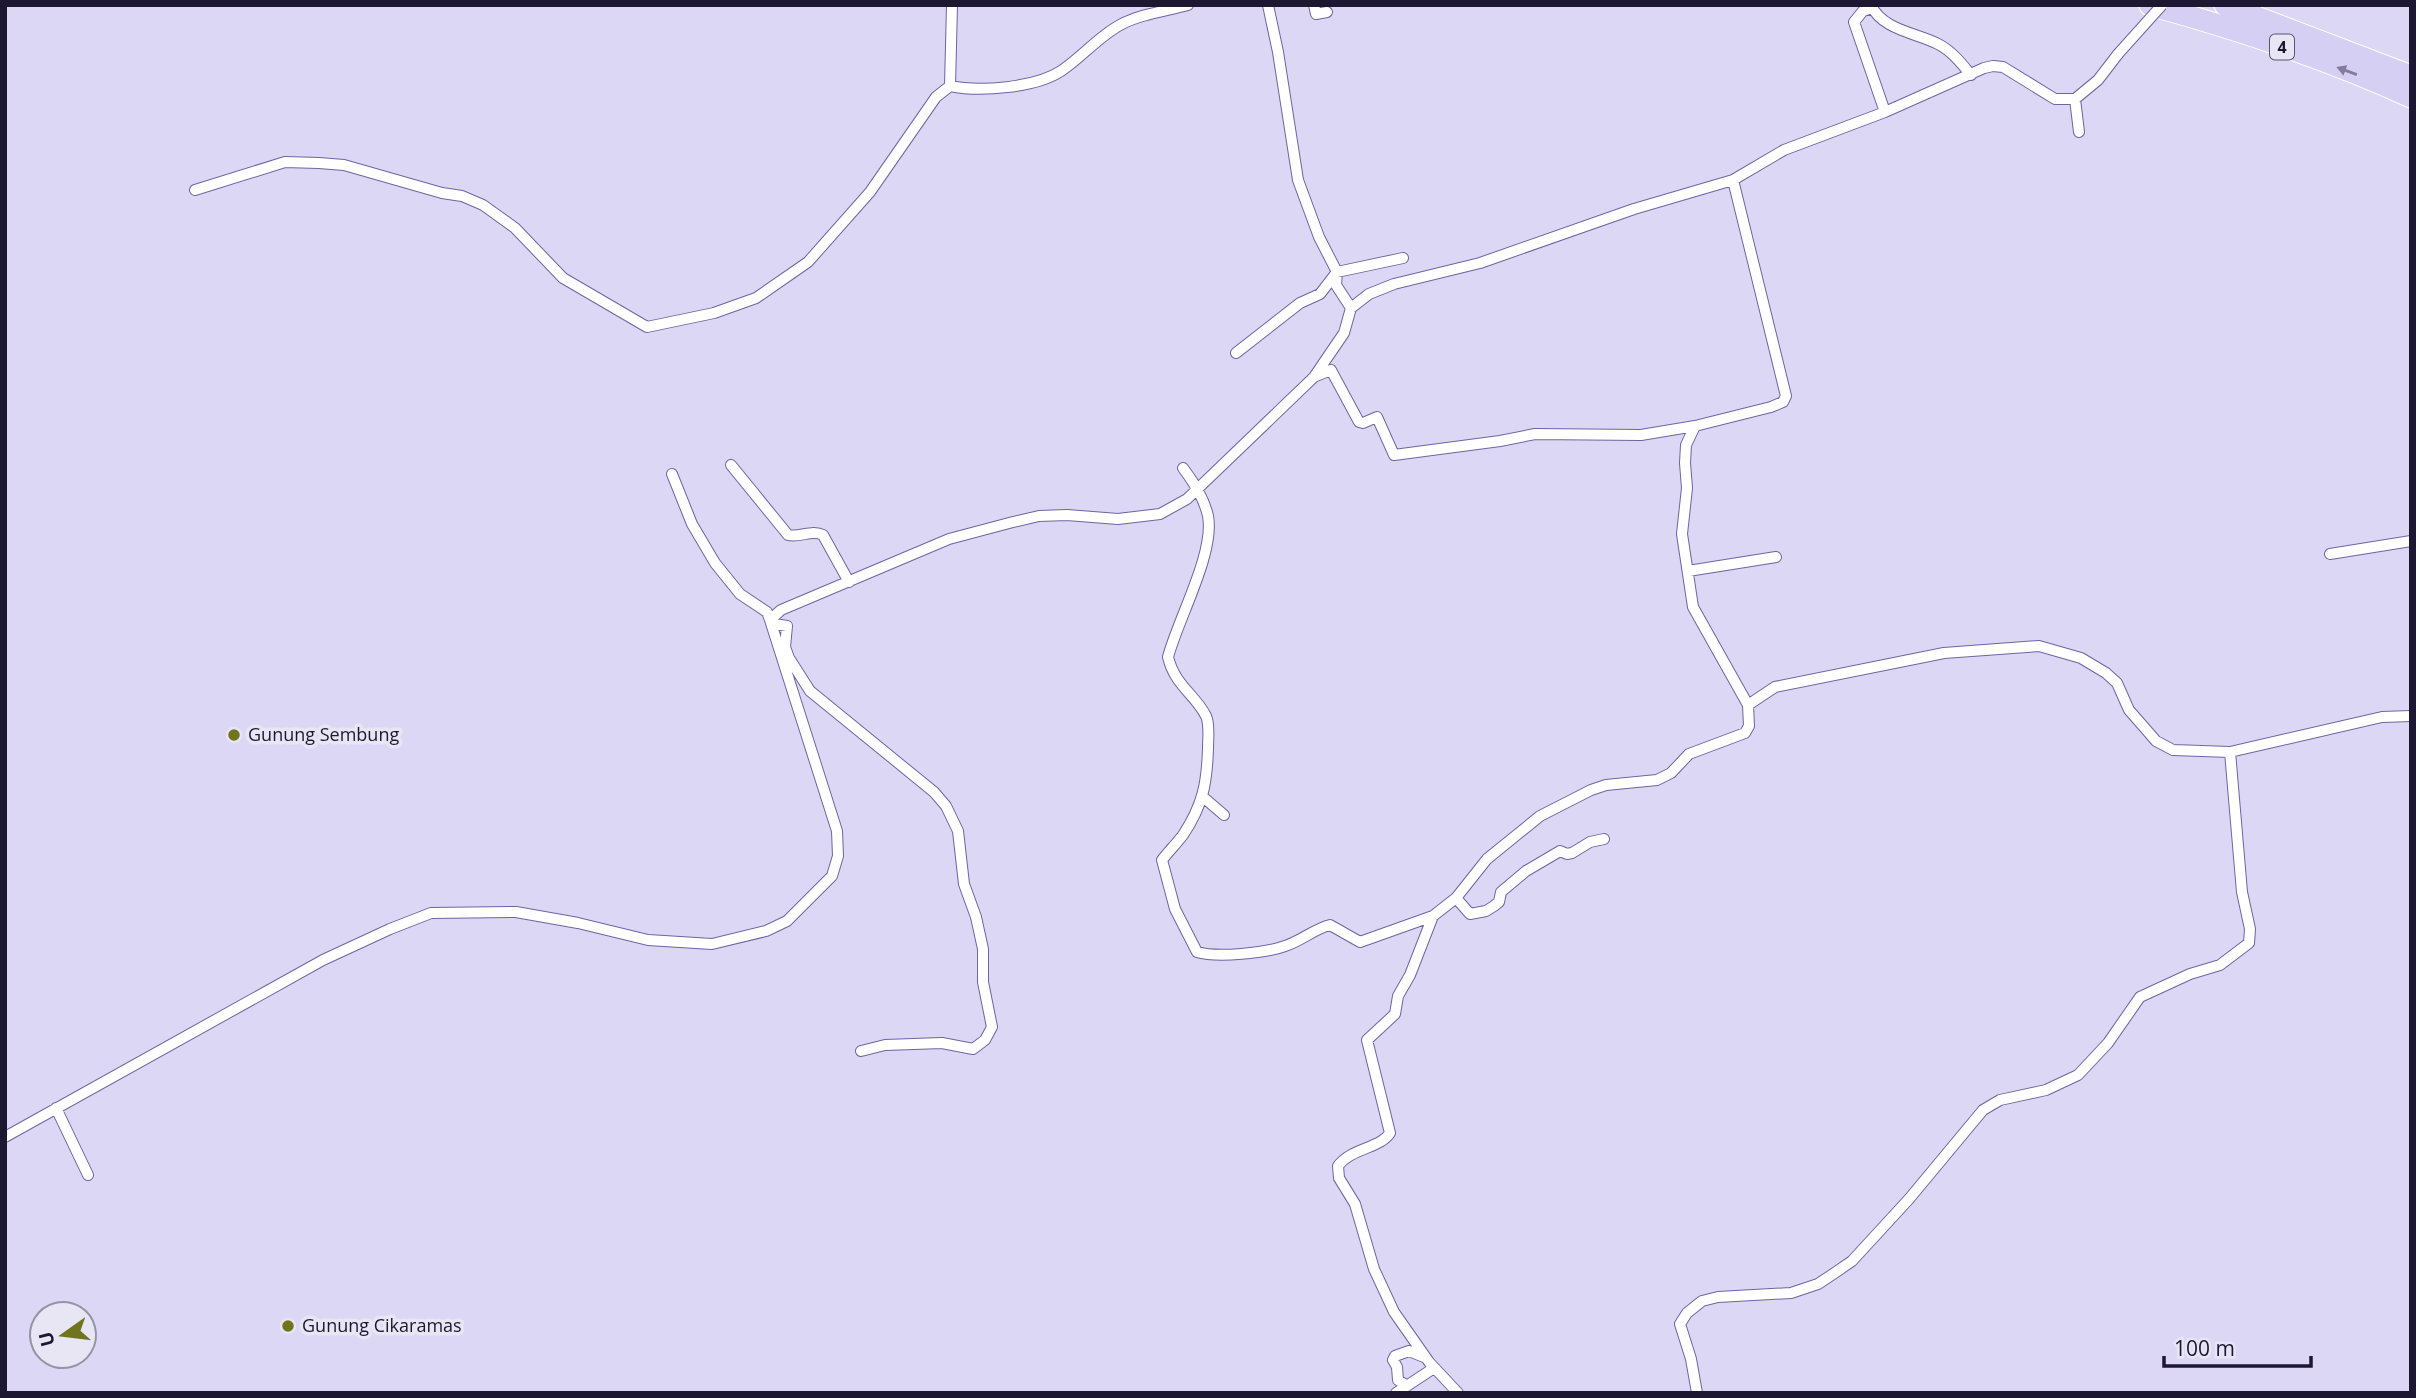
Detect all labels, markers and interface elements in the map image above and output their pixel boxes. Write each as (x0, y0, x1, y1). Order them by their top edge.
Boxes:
road number: 4 (2270, 34, 2294, 60)
one-way arrow (2337, 65, 2358, 76)
place label: Gunung Sembung (248, 722, 399, 746)
marker: Gunung Sembung (226, 727, 242, 743)
north arrow (28, 1300, 98, 1370)
place label: Gunung Cikaramas (302, 1313, 462, 1337)
marker: Gunung Cikaramas (280, 1318, 296, 1334)
scale bar (2164, 1324, 2311, 1368)
text: U (32, 1329, 61, 1349)
text: 100 m (2174, 1334, 2235, 1362)

